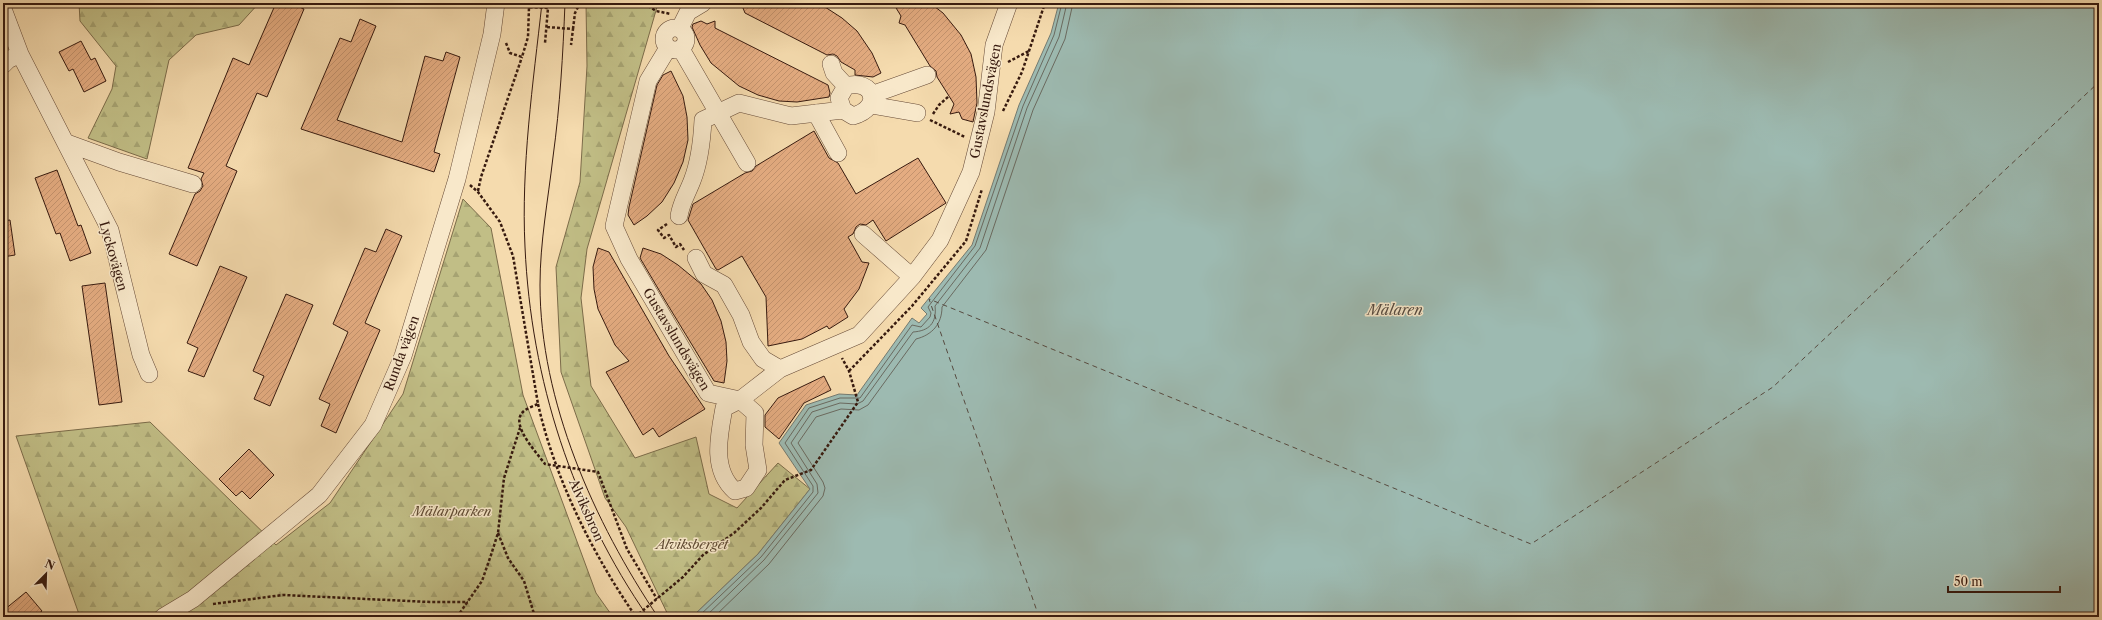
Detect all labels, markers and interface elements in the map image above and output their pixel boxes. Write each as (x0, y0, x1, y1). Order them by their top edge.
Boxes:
street label: Gustavslundsvägen (966, 42, 1004, 160)
street label: Lyckovägen (96, 219, 132, 293)
street label: Gustavslundsvägen (640, 285, 714, 393)
water label: Mälaren (1365, 301, 1423, 319)
street label: Runda vägen (380, 313, 422, 393)
street label: Alviksbron (566, 475, 608, 544)
park label: Mälarparken (411, 503, 492, 519)
park label: Alviksberget (654, 536, 729, 552)
north arrow (26, 554, 66, 594)
text: N (43, 556, 57, 573)
scale bar (1948, 568, 2060, 594)
text: 50 m (1954, 574, 1983, 589)

